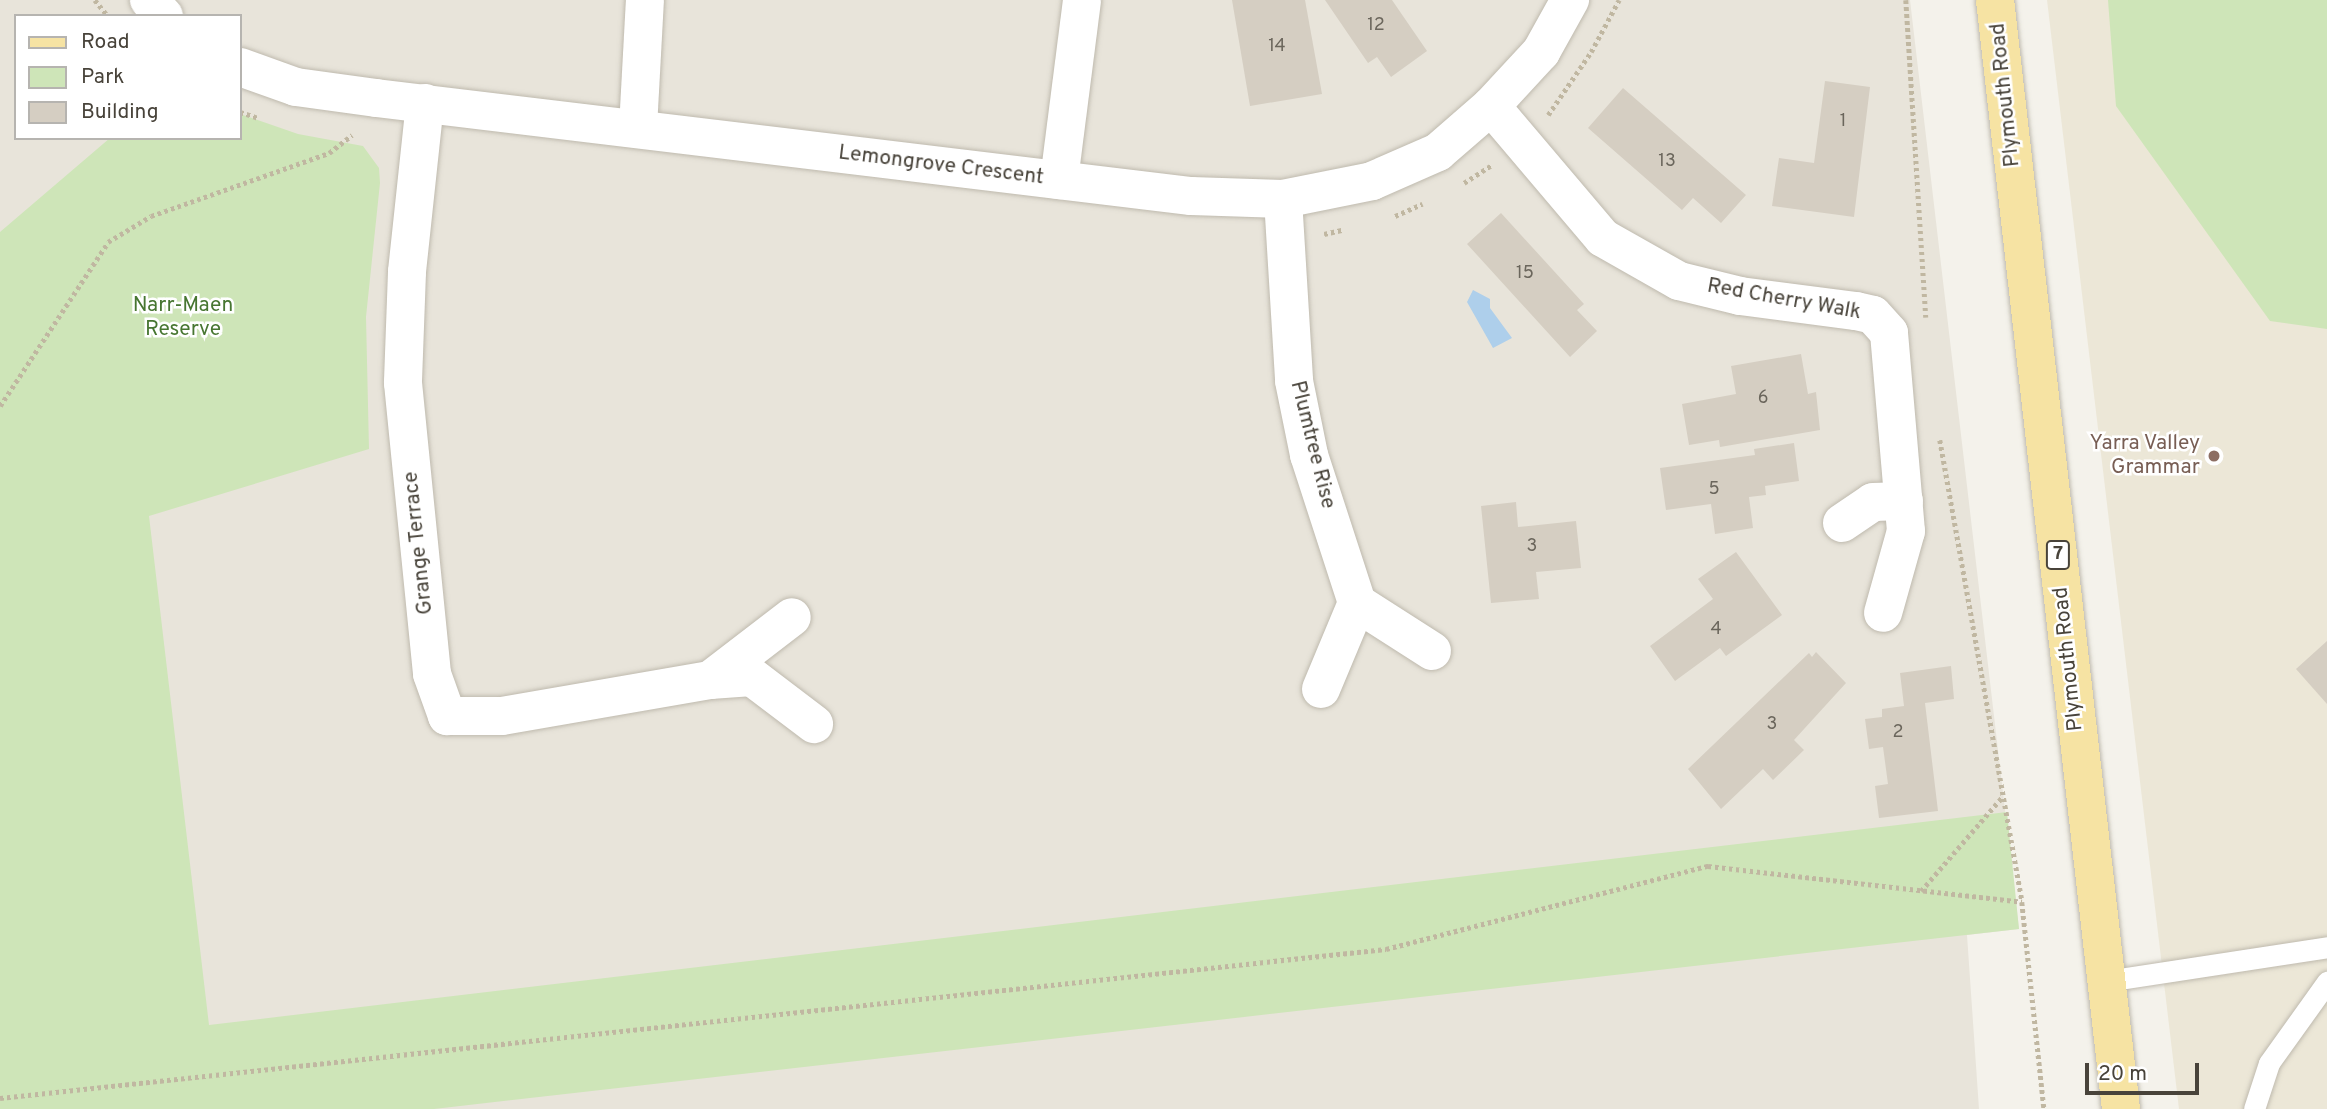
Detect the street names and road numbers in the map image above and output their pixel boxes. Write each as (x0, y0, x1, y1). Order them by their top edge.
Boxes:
street label: Plymouth Road (1986, 22, 2026, 168)
street label: Lemongrove Crescent (837, 141, 1045, 191)
street label: Red Cherry Walk (1705, 274, 1863, 326)
street label: Plumtree Rise (1284, 378, 1340, 512)
street label: Grange Terrace (399, 470, 439, 616)
road number: 7 (2046, 540, 2070, 570)
street label: Plymouth Road (2049, 586, 2089, 732)

